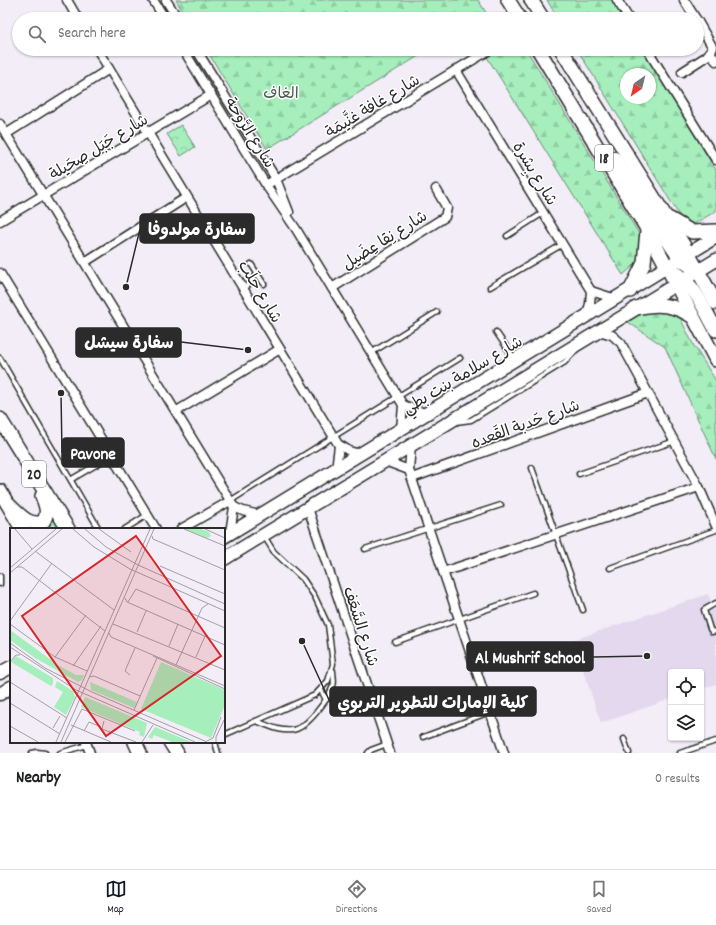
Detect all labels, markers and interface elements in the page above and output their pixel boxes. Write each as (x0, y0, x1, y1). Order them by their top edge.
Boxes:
search box (12, 12, 704, 56)
icon: search (26, 23, 48, 45)
text: Search here (58, 23, 126, 45)
north arrow (620, 68, 656, 104)
street label: شارع غافة غنَّيمَة (321, 69, 425, 145)
park label: الغاف (263, 83, 299, 106)
street label: شارع الرَّوحة (218, 93, 280, 173)
street label: شارع جَبَل صِحَيلة (45, 109, 153, 187)
street label: شارع بِشرة (506, 138, 562, 211)
road number: 18 (595, 145, 613, 171)
street label: شارع نِقا عِضَيل (338, 206, 433, 277)
callout: سفارة مولدوفا (140, 214, 254, 243)
text: سفارة مولدوفا (148, 220, 246, 244)
street label: شارع حلَب (231, 256, 287, 328)
callout: سفارة سيشل (76, 328, 181, 357)
street label: شارع سلامة بنت بطي (399, 331, 528, 422)
text: سفارة سيشل (84, 333, 174, 357)
street label: شارع حَدبة القَعده (468, 395, 583, 456)
callout: Pavone (62, 438, 124, 467)
text: Pavone (70, 444, 116, 468)
road number: 20 (22, 461, 46, 487)
inset map (10, 528, 225, 743)
street label: شارع السَّعَف (336, 584, 383, 670)
callout: Al Mushrif School (467, 642, 593, 671)
text: Al Mushrif School (475, 648, 586, 672)
map controls (668, 669, 704, 741)
button: locate (668, 669, 704, 705)
callout: كلية الإمارات للتطوير التربوي (330, 687, 536, 716)
text: كلية الإمارات للتطوير التربوي (338, 693, 529, 717)
button: layers (668, 705, 704, 741)
text: Nearby (16, 767, 60, 791)
text: 0 results (655, 770, 700, 789)
tab: Map (105, 878, 127, 918)
tab: Directions (336, 878, 378, 918)
tab: Saved (587, 878, 611, 918)

